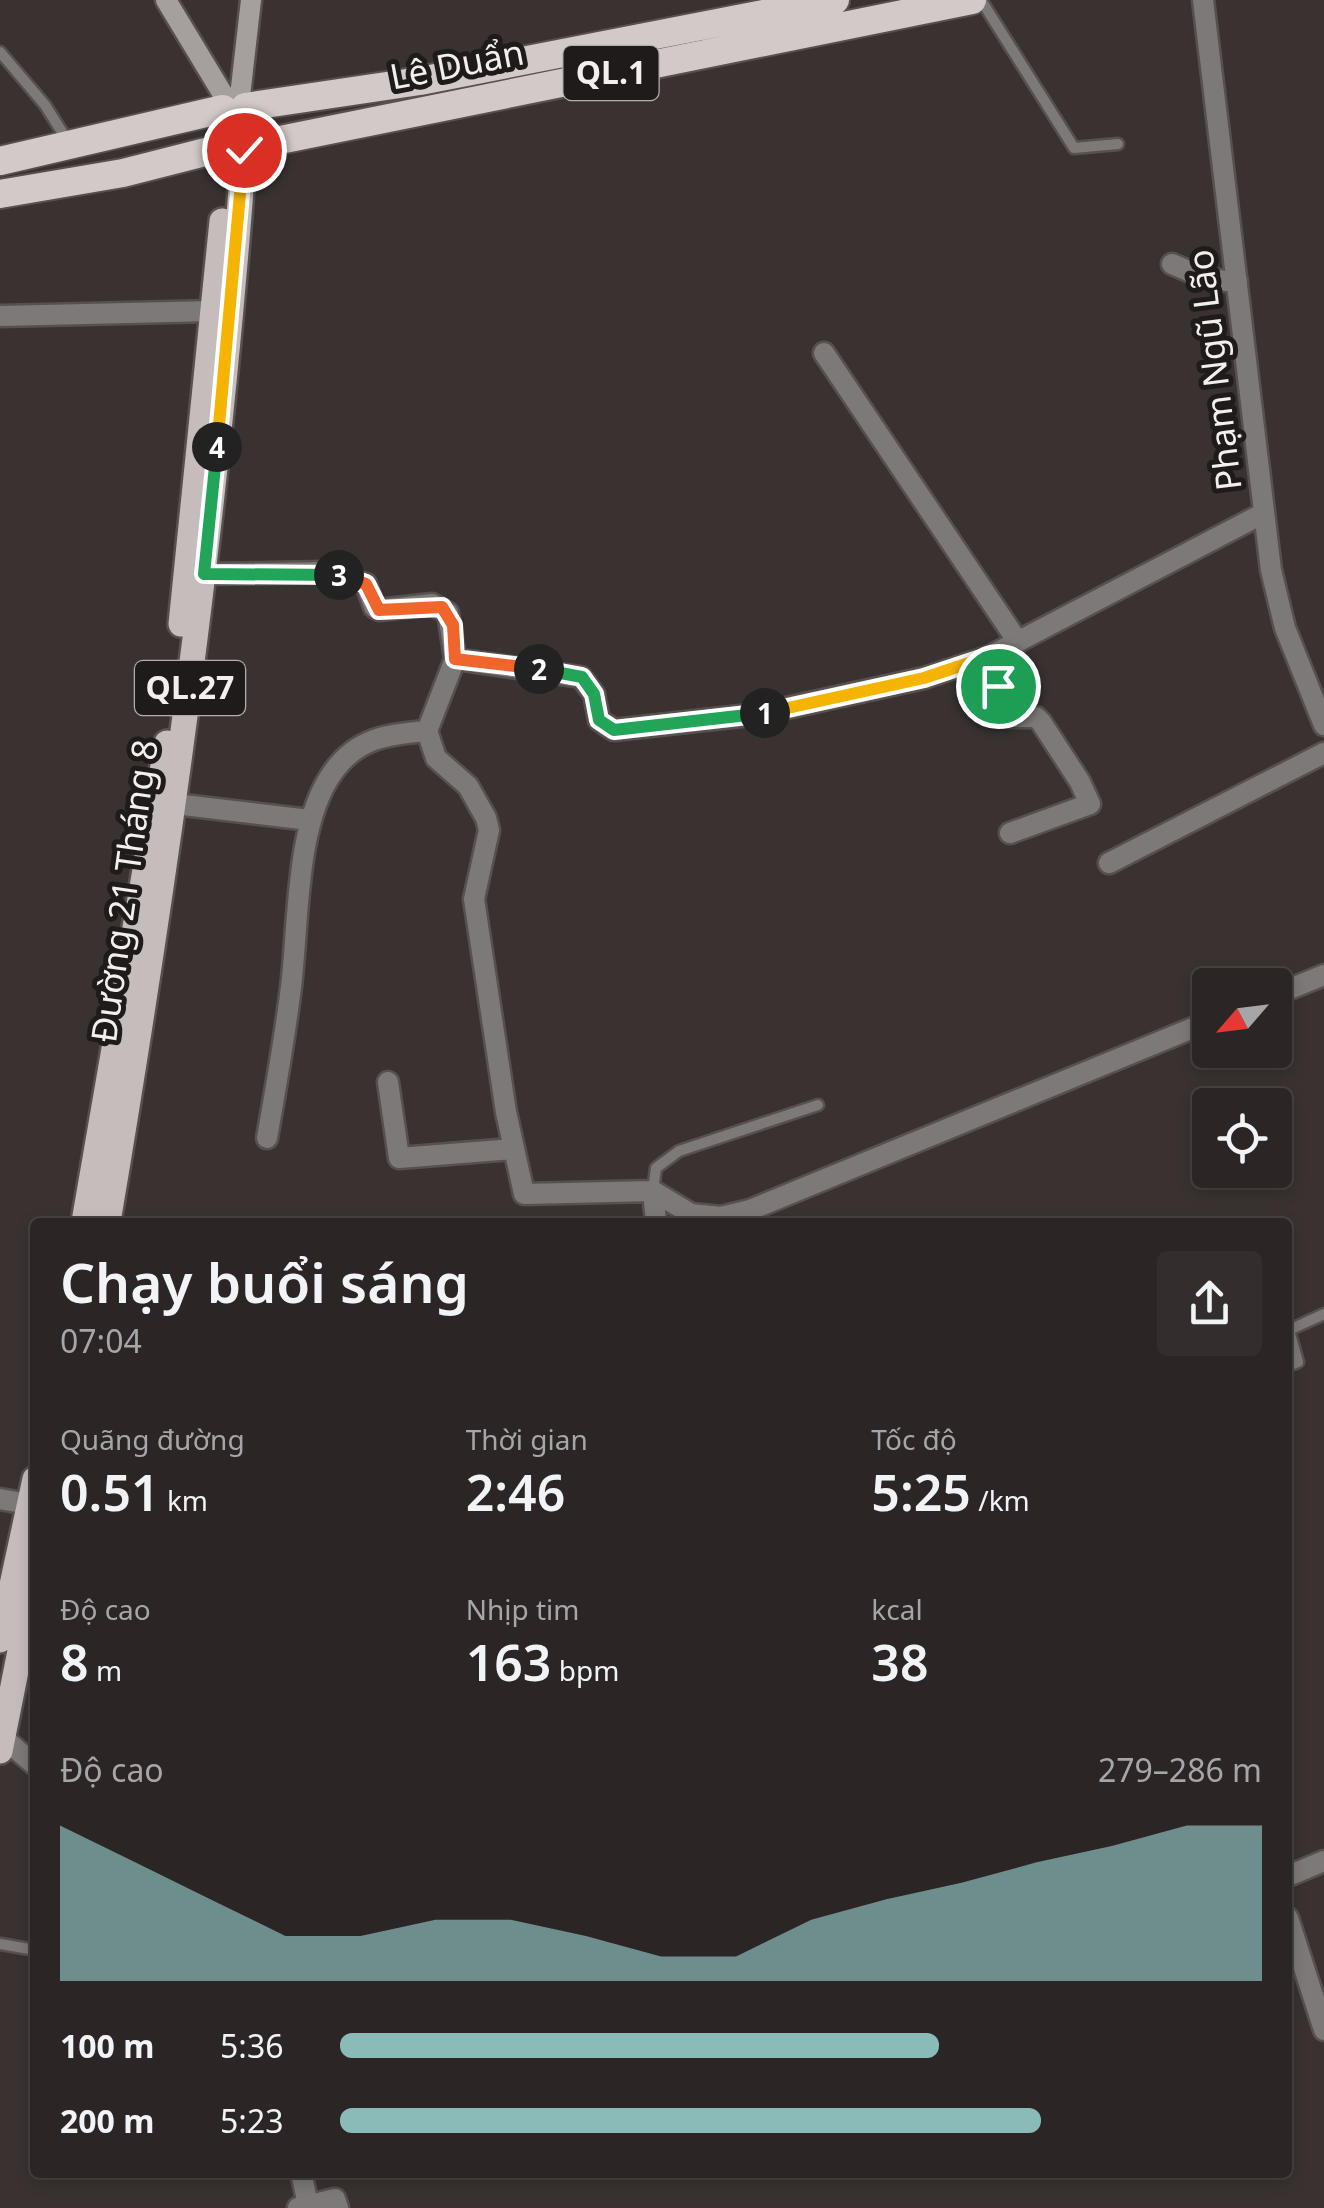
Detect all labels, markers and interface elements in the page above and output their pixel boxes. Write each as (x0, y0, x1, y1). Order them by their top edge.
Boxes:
street label: Lê Duẩn (386, 28, 528, 100)
road number: QL.1 (564, 46, 658, 100)
pin (202, 108, 287, 193)
icon: check (217, 123, 272, 178)
street label: Phạm Ngũ Lão (1175, 247, 1252, 493)
pin: 4 (192, 422, 242, 472)
text: 4 (209, 428, 225, 466)
pin: 3 (314, 550, 364, 600)
text: 3 (331, 556, 347, 594)
pin: 2 (514, 644, 564, 694)
pin (956, 644, 1041, 729)
text: 2 (531, 650, 547, 688)
icon: arrive (971, 659, 1026, 714)
road number: QL.27 (135, 661, 245, 715)
pin: 1 (740, 688, 790, 738)
text: 1 (757, 694, 773, 732)
street label: Đường 21 Tháng 8 (79, 736, 168, 1045)
north arrow (1192, 968, 1292, 1068)
map controls (1192, 968, 1292, 1188)
button: locate (1192, 1088, 1292, 1188)
text: Chạy buổi sáng (60, 1244, 469, 1319)
button: share (1157, 1251, 1262, 1356)
text: 07:04 (60, 1319, 142, 1362)
text: Quãng đường (60, 1420, 245, 1458)
text: Thời gian (466, 1420, 588, 1458)
text: Tốc độ (871, 1420, 957, 1458)
text: 0.51 (60, 1458, 160, 1526)
text: 2:46 (466, 1458, 565, 1526)
text: 5:25 (871, 1458, 971, 1526)
text: km (160, 1481, 208, 1519)
text: /km (971, 1481, 1030, 1519)
text: Độ cao (60, 1590, 151, 1628)
text: Nhịp tim (466, 1590, 579, 1628)
text: kcal (871, 1590, 923, 1628)
text: 8 (60, 1628, 89, 1696)
text: 163 (466, 1628, 551, 1696)
text: 38 (871, 1628, 929, 1696)
text: m (89, 1651, 122, 1689)
text: bpm (551, 1651, 619, 1689)
text: Độ cao (60, 1748, 164, 1791)
text: 279–286 m (1098, 1748, 1262, 1791)
text: 100 m (60, 2024, 154, 2067)
text: 5:36 (220, 2024, 284, 2067)
text: 200 m (60, 2099, 154, 2142)
text: 5:23 (220, 2099, 284, 2142)

